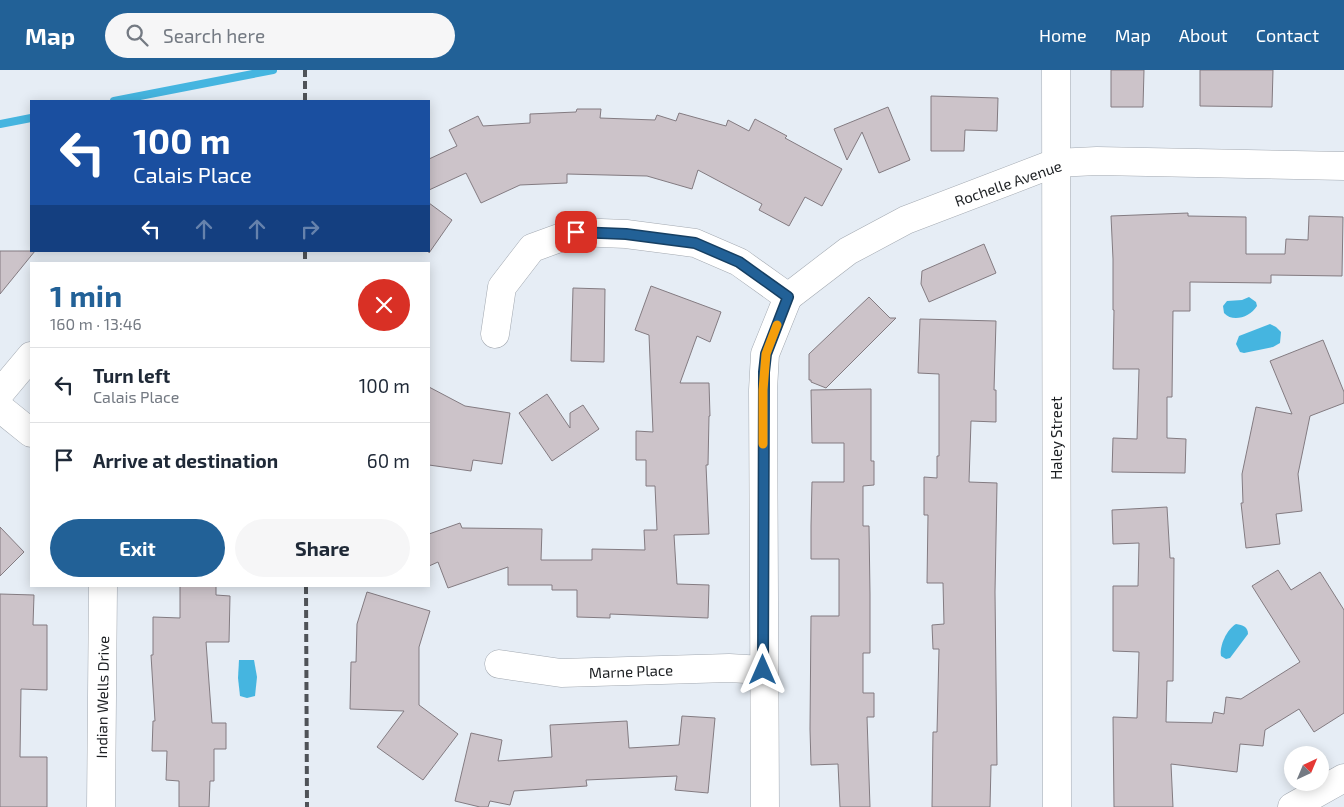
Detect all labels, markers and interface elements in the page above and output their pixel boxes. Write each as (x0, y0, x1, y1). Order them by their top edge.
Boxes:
search box (105, 13, 455, 58)
text: Map (25, 21, 75, 50)
icon: search (123, 21, 151, 49)
text: Search here (163, 24, 265, 47)
text: Home (1039, 24, 1087, 46)
text: Map (1115, 24, 1151, 46)
text: About (1179, 24, 1228, 46)
text: Contact (1256, 24, 1319, 46)
text: 100 m (133, 119, 231, 161)
icon: left (50, 120, 115, 185)
street label: Rochelle Avenue (952, 156, 1064, 210)
text: Calais Place (133, 161, 252, 187)
pin (555, 211, 597, 253)
icon: left (137, 215, 165, 243)
icon: ahead (190, 215, 218, 243)
icon: ahead (243, 215, 271, 243)
icon: right (296, 215, 324, 243)
icon: arrive (562, 218, 590, 246)
text: 1 min (50, 277, 122, 313)
button: close (358, 279, 410, 331)
text: 160 m · 13:46 (50, 314, 142, 333)
text: Turn left (93, 364, 170, 387)
icon: left (50, 371, 78, 399)
text: 100 m (359, 374, 410, 397)
text: Calais Place (93, 387, 179, 406)
street label: Haley Street (1047, 396, 1065, 480)
icon: arrive (50, 446, 78, 474)
text: Arrive at destination (93, 449, 278, 472)
text: 60 m (367, 449, 410, 472)
button: Exit (50, 519, 225, 577)
button: Share (235, 519, 410, 577)
street label: Indian Wells Drive (92, 636, 112, 758)
position arrow (736, 643, 788, 695)
street label: Marne Place (589, 661, 673, 681)
north arrow (1284, 746, 1329, 791)
map controls (1284, 746, 1329, 791)

